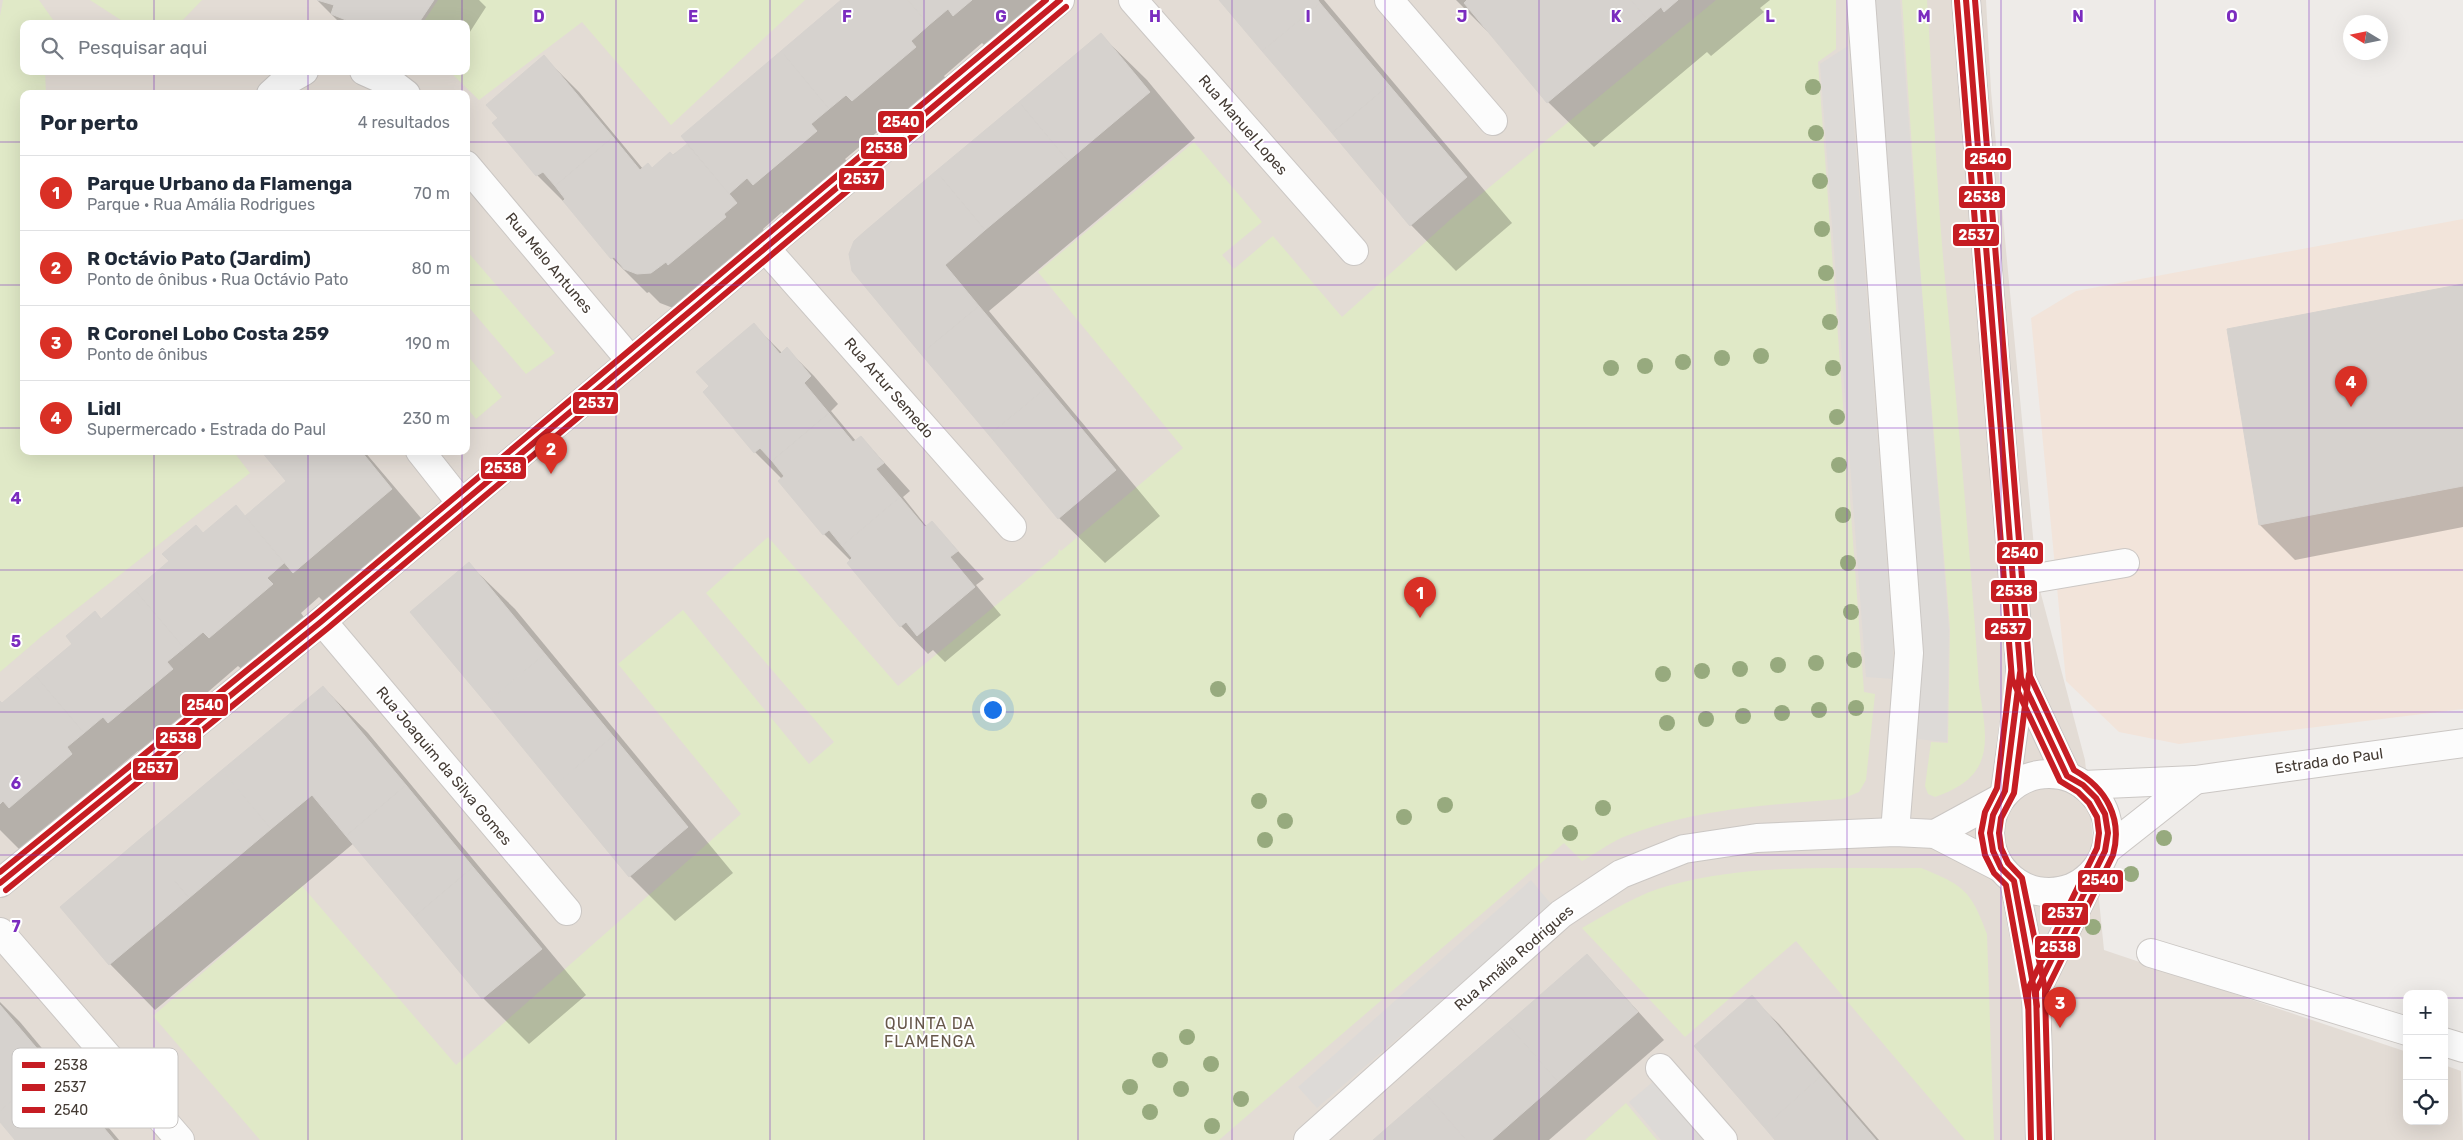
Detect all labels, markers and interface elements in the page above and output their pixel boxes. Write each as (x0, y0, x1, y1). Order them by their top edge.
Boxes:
text: D (533, 7, 545, 26)
text: E (688, 7, 698, 26)
text: F (842, 7, 852, 26)
text: G (995, 7, 1007, 26)
text: H (1149, 7, 1161, 26)
text: I (1305, 7, 1311, 26)
text: J (1457, 7, 1467, 26)
text: K (1611, 7, 1622, 26)
text: L (1765, 7, 1775, 26)
text: M (1917, 7, 1931, 26)
text: N (2072, 7, 2084, 26)
text: O (2226, 7, 2238, 26)
north arrow (2343, 15, 2388, 60)
search box (20, 20, 470, 75)
icon: search (38, 34, 66, 62)
text: Pesquisar aqui (78, 36, 207, 59)
street label: Rua Manuel Lopes (1195, 71, 1292, 179)
text: Por perto (40, 110, 138, 135)
line badge: 2540 (877, 110, 925, 134)
text: 4 resultados (358, 113, 450, 132)
text: 2540 (882, 114, 920, 131)
line badge: 2538 (860, 136, 908, 160)
text: 2538 (866, 140, 902, 157)
line badge: 2540 (1964, 147, 2012, 171)
text: 2540 (1969, 151, 2007, 168)
line badge: 2537 (838, 167, 885, 191)
text: 2537 (843, 171, 879, 188)
text: Parque Urbano da Flamenga (87, 172, 352, 195)
text: 1 (52, 184, 60, 203)
text: 70 m (413, 184, 450, 203)
line badge: 2538 (1958, 185, 2006, 209)
text: 2538 (1964, 189, 2000, 206)
text: Parque · Rua Amália Rodrigues (87, 195, 315, 214)
street label: Rua Melo Antunes (502, 209, 597, 317)
line badge: 2537 (1952, 223, 2000, 247)
text: 2537 (1958, 227, 1994, 244)
text: R Octávio Pato (Jardim) (87, 247, 311, 270)
text: 2 (51, 259, 61, 278)
text: 80 m (412, 259, 450, 278)
text: Ponto de ônibus · Rua Octávio Pato (87, 270, 348, 289)
text: R Coronel Lobo Costa 259 (87, 322, 329, 345)
text: 3 (51, 334, 61, 353)
text: 190 m (405, 334, 450, 353)
street label: Rua Artur Semedo (841, 334, 937, 442)
text: Ponto de ônibus (87, 345, 208, 364)
pin: 4 (2335, 366, 2367, 407)
line badge: 2537 (572, 391, 619, 415)
text: 2537 (578, 395, 614, 412)
text: Lidl (87, 397, 121, 420)
text: 4 (51, 409, 61, 428)
text: 230 m (403, 409, 450, 428)
text: Supermercado · Estrada do Paul (87, 420, 326, 439)
pin: 2 (535, 433, 567, 474)
line badge: 2538 (480, 456, 527, 480)
text: 2538 (485, 460, 521, 477)
text: 4 (11, 489, 22, 508)
line badge: 2540 (1996, 541, 2044, 565)
text: 2540 (2001, 545, 2039, 562)
pin: 1 (1404, 577, 1436, 618)
line badge: 2538 (1990, 579, 2038, 603)
text: 2538 (1996, 583, 2032, 600)
line badge: 2537 (1984, 617, 2032, 641)
text: 2537 (1990, 621, 2026, 638)
text: 5 (11, 632, 21, 651)
street label: Rua Joaquim da Silva Gomes (372, 683, 516, 849)
line badge: 2540 (181, 693, 229, 717)
text: 2540 (186, 697, 224, 714)
your location (980, 697, 1006, 723)
line badge: 2538 (155, 726, 202, 750)
text: 2538 (160, 730, 196, 747)
street label: Estrada do Paul (2274, 745, 2384, 777)
line badge: 2537 (132, 757, 179, 781)
text: 2537 (137, 760, 173, 777)
text: 6 (11, 774, 21, 793)
line badge: 2540 (2077, 869, 2124, 893)
text: 2540 (2081, 872, 2119, 889)
street label: Rua Amália Rodrigues (1451, 901, 1578, 1015)
line badge: 2537 (2041, 902, 2089, 926)
text: 2537 (2047, 905, 2083, 922)
text: 7 (11, 917, 21, 936)
line badge: 2538 (2034, 935, 2081, 959)
text: 2538 (2040, 939, 2076, 956)
pin: 3 (2044, 987, 2076, 1028)
map controls (2403, 990, 2448, 1125)
button: + (2403, 990, 2448, 1035)
district label: QUINTA DA FLAMENGA (884, 1014, 976, 1051)
button: − (2403, 1035, 2448, 1080)
legend (12, 1048, 178, 1128)
text: 2538 (54, 1057, 88, 1074)
text: 2537 (54, 1079, 86, 1096)
button: locate (2403, 1080, 2448, 1125)
text: 2540 (54, 1102, 88, 1119)

